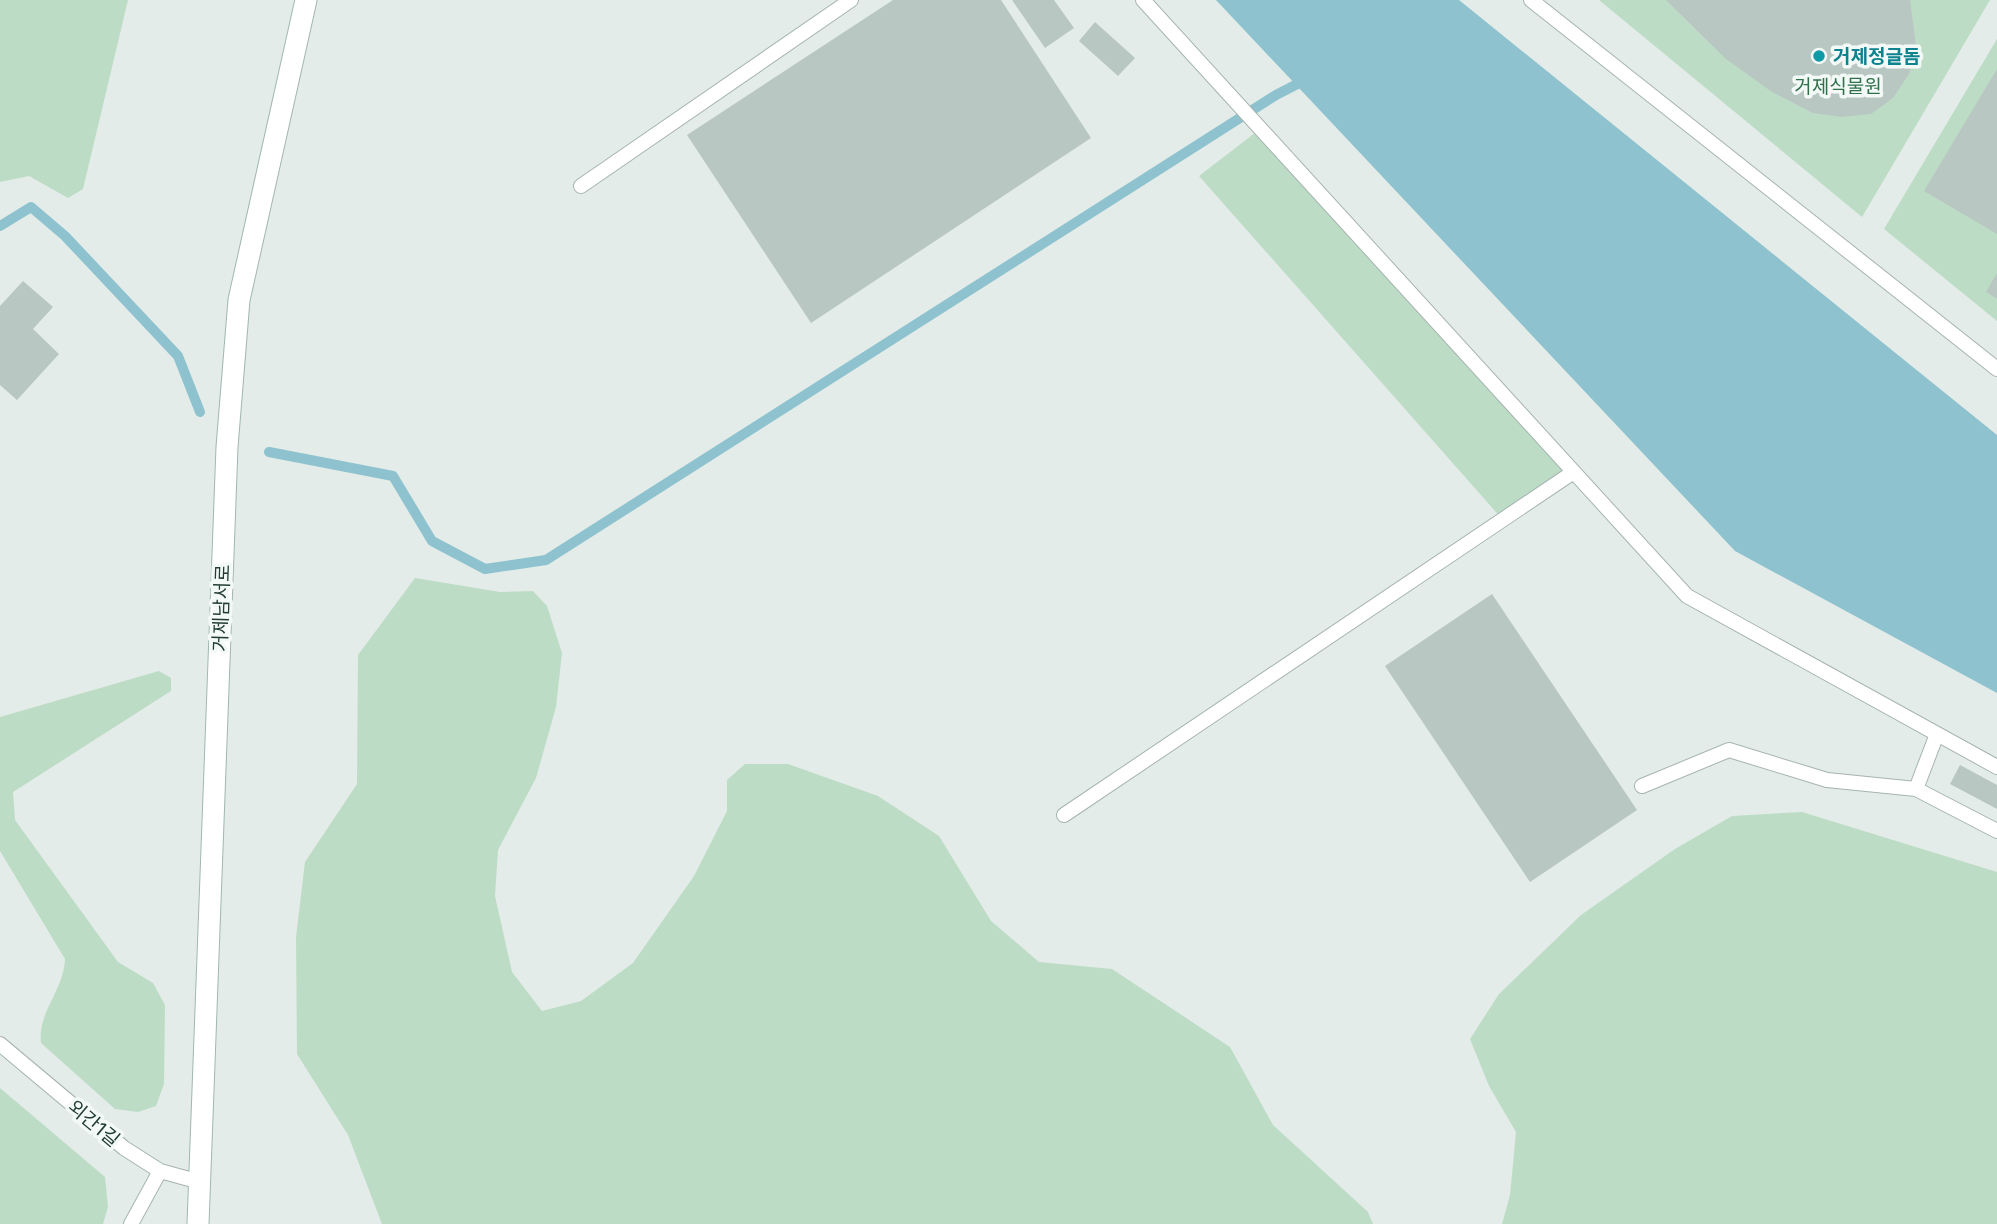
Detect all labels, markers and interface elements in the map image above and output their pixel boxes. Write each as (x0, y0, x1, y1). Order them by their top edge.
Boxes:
place label: 거제정글돔 (1833, 45, 1920, 68)
marker: 거제정글돔 (1811, 48, 1827, 64)
park label: 거제식물원 (1794, 75, 1882, 98)
street label: 거제남서로 (208, 564, 235, 652)
street label: 외간1길 (63, 1095, 124, 1152)

